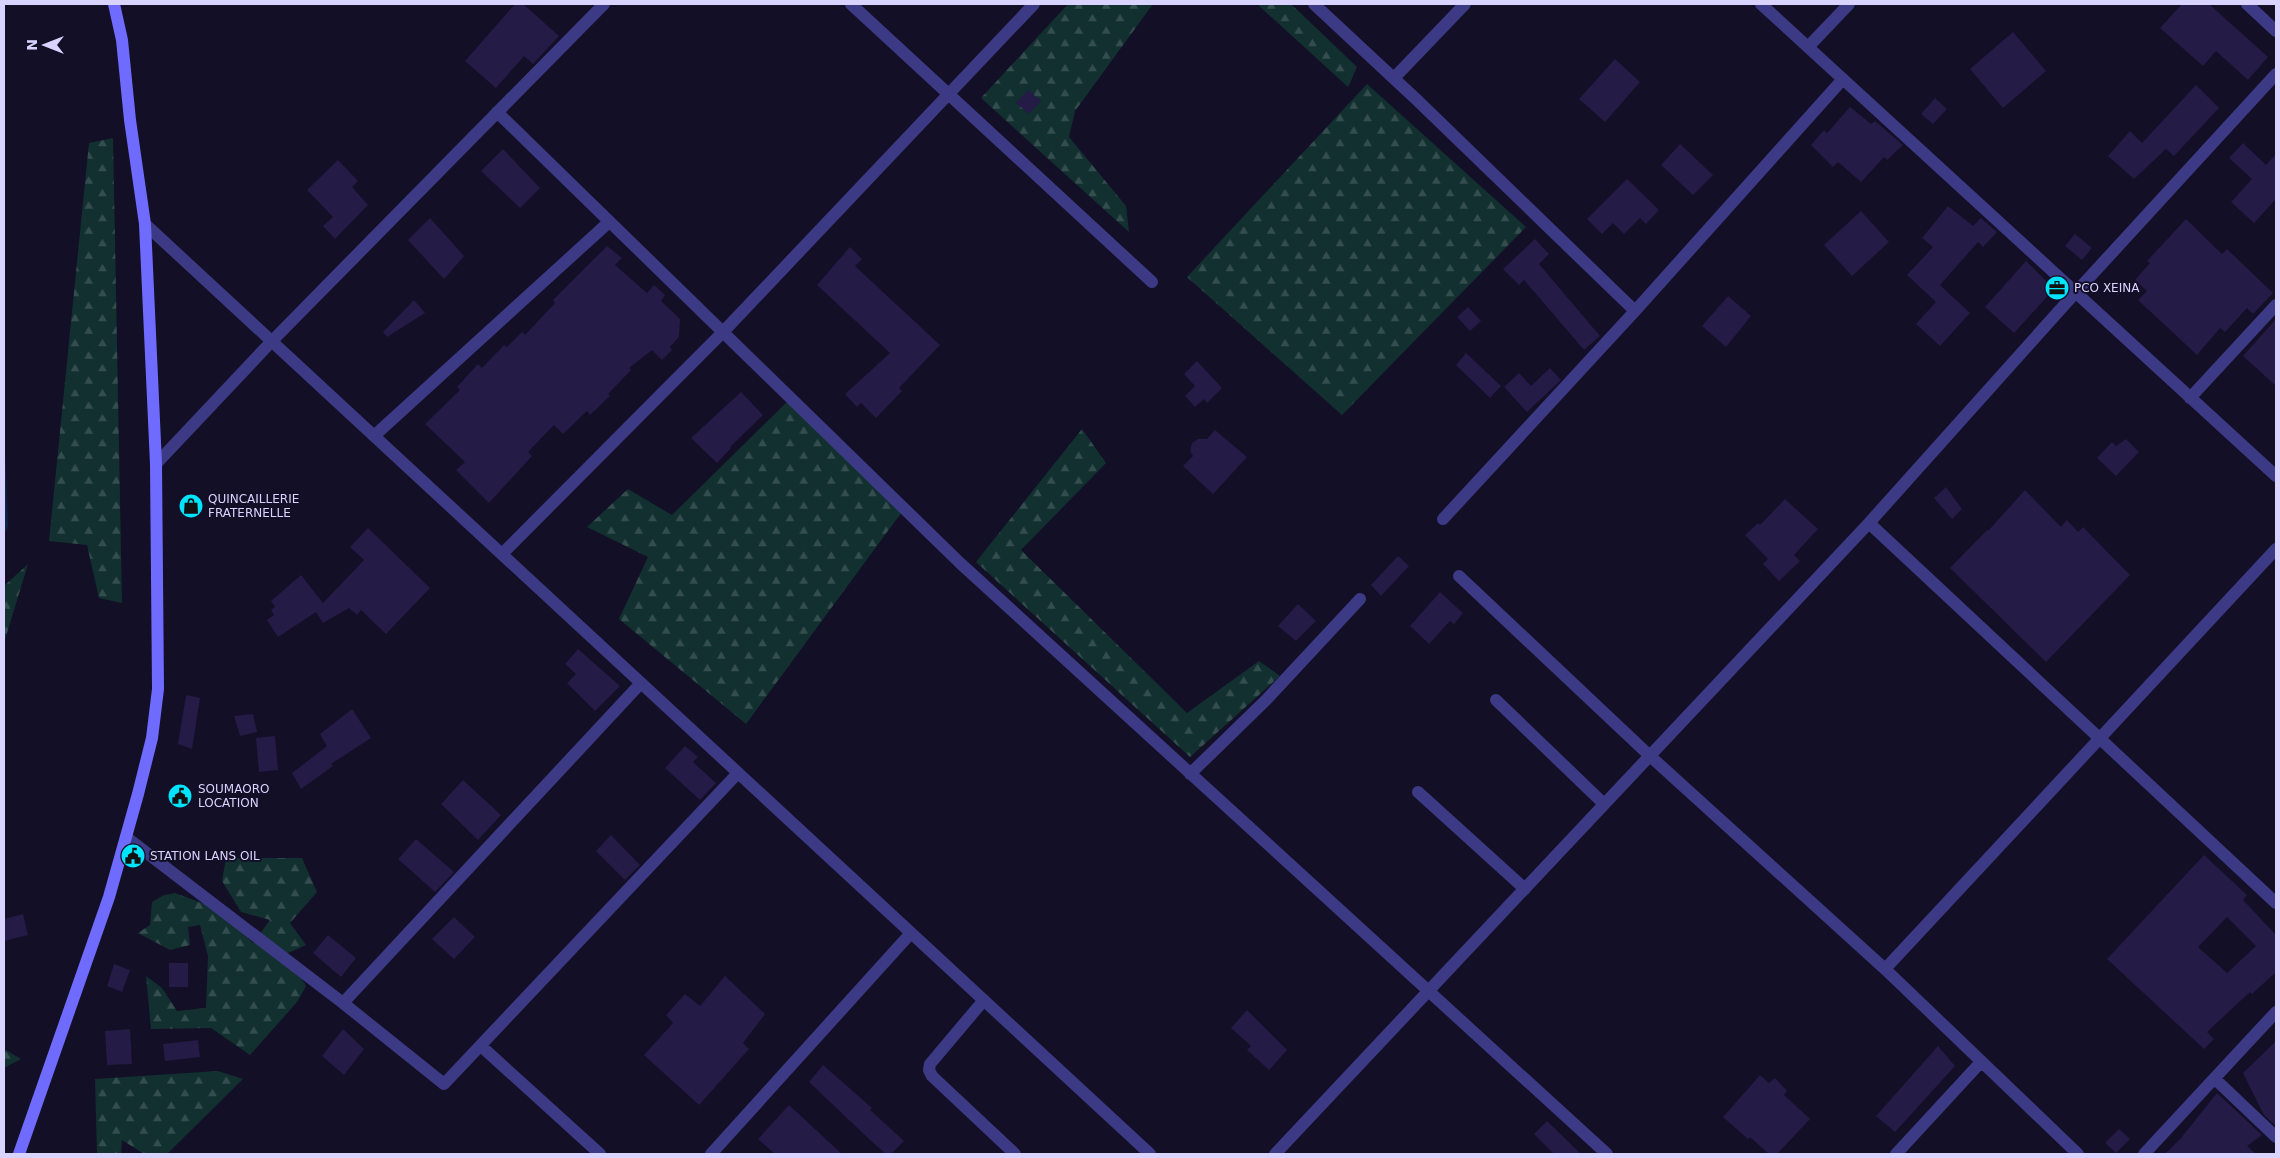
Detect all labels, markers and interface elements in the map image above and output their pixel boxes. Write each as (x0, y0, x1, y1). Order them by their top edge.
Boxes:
north arrow (20, 20, 70, 70)
text: N (24, 39, 40, 51)
office icon: PCO XEINA (2044, 275, 2070, 301)
place label: PCO XEINA (2074, 281, 2140, 295)
place label: QUINCAILLERIE FRATERNELLE (208, 492, 299, 520)
shop icon: QUINCAILLERIE FRATERNELLE (178, 493, 204, 519)
place label: SOUMAORO LOCATION (198, 782, 269, 810)
public building icon: SOUMAORO LOCATION (167, 783, 193, 809)
public building icon: STATION LANS OIL (120, 843, 146, 869)
place label: STATION LANS OIL (150, 849, 260, 863)

